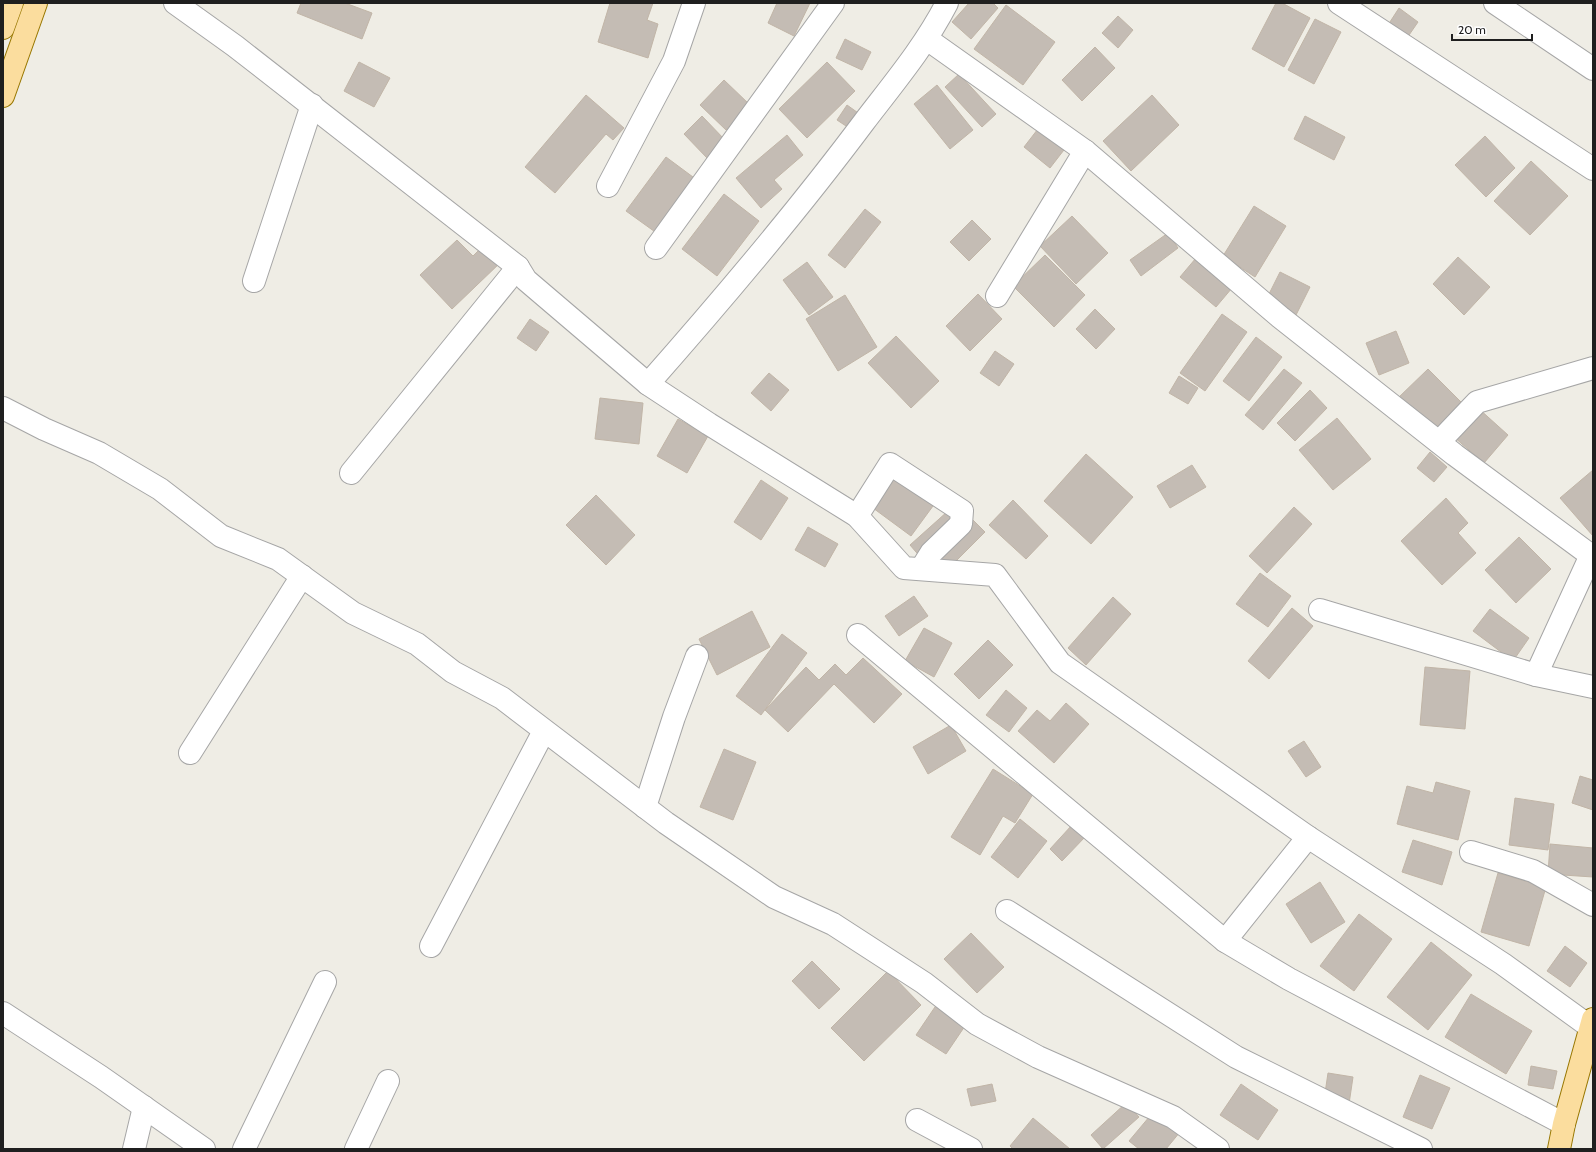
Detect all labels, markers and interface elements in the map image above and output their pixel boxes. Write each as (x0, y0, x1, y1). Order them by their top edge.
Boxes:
scale bar (1452, 16, 1532, 42)
text: 20 m (1458, 22, 1486, 37)

